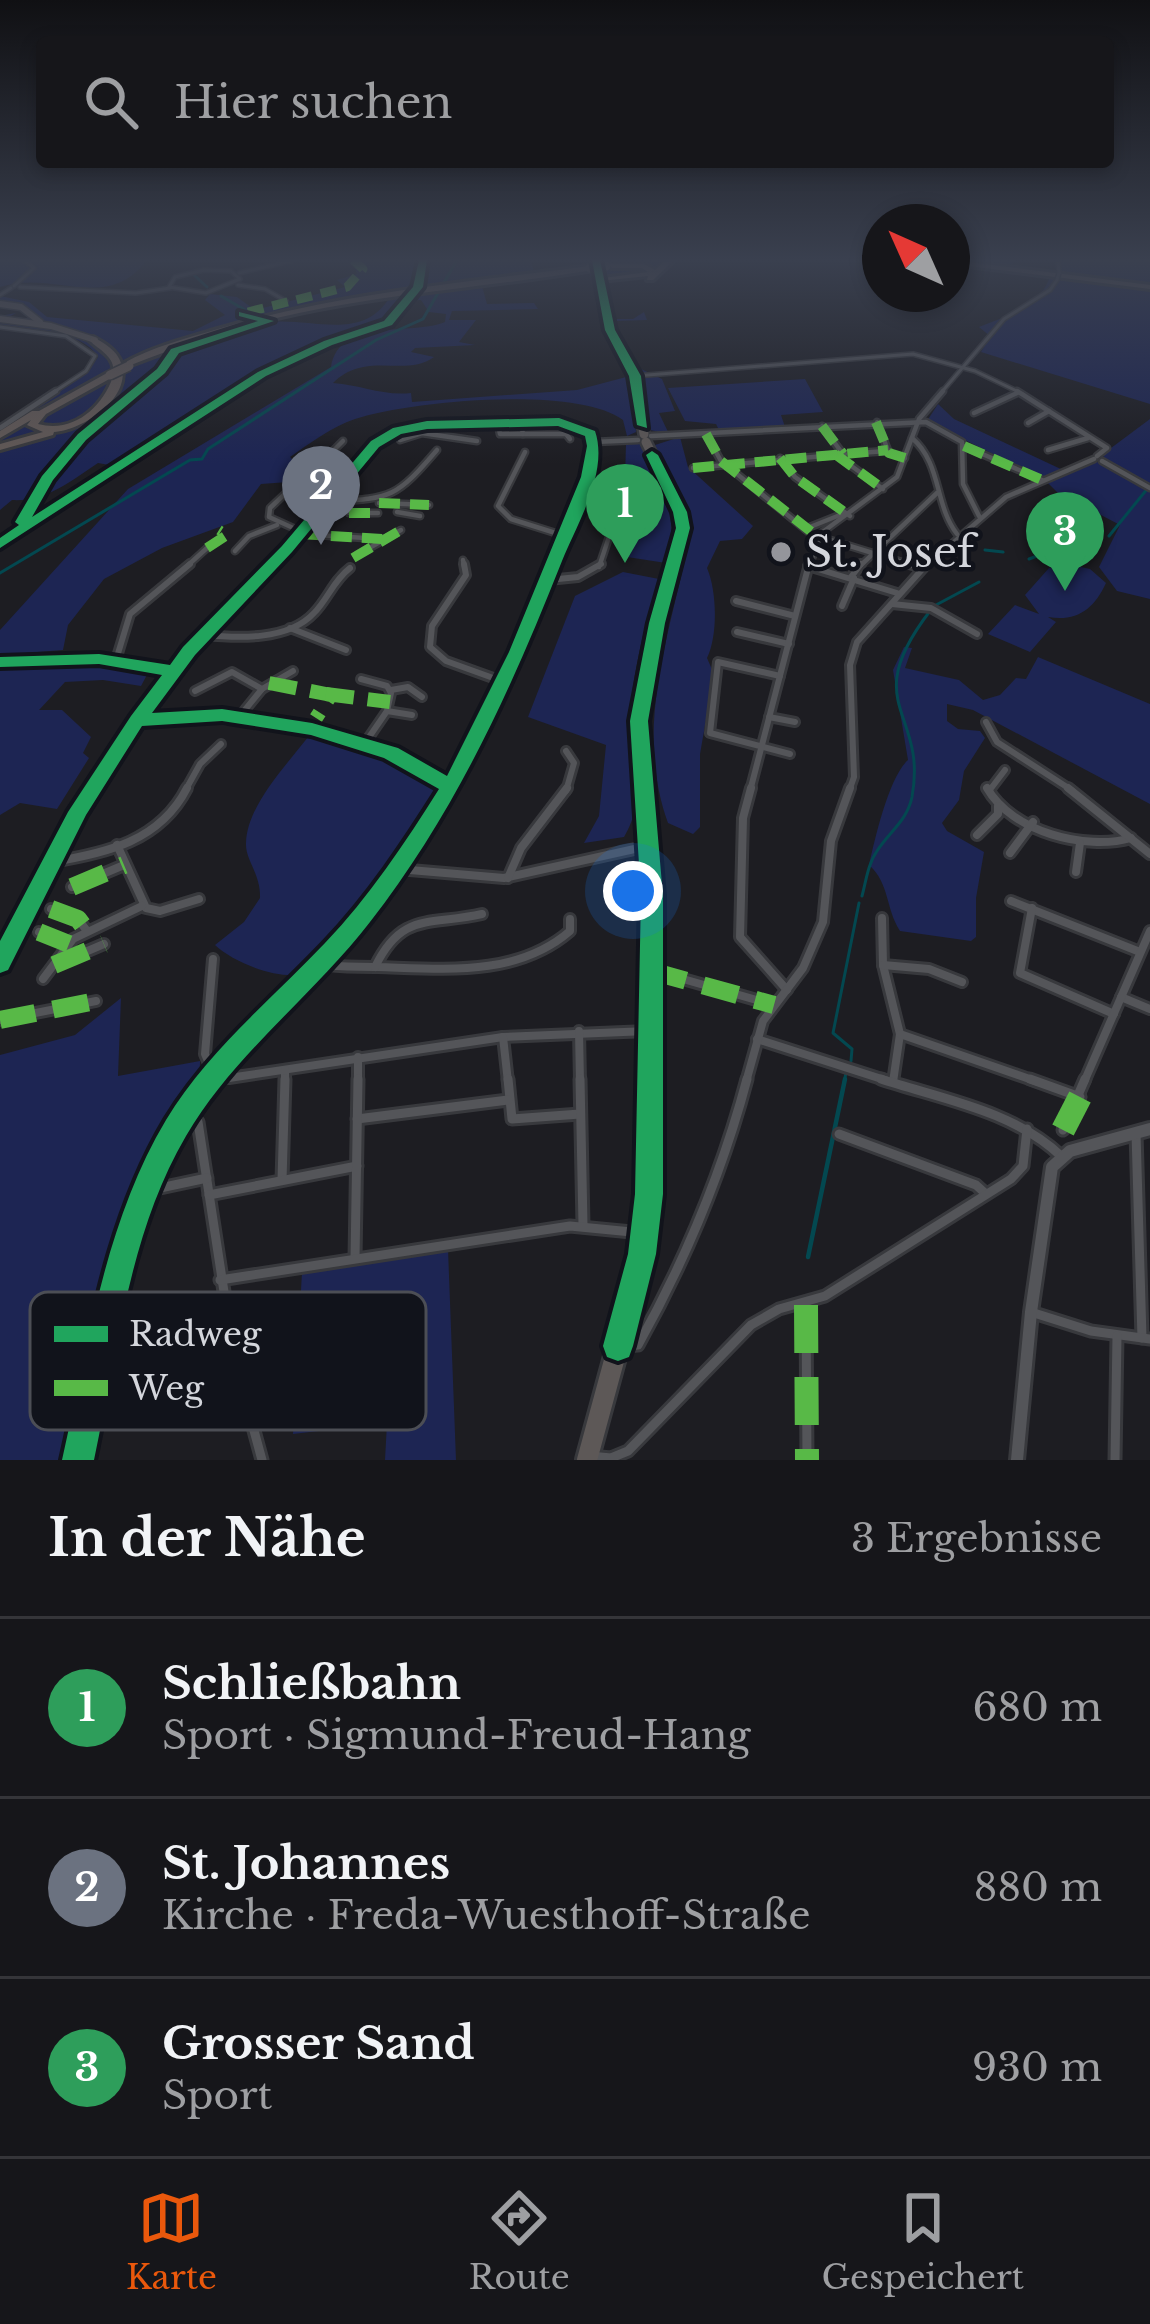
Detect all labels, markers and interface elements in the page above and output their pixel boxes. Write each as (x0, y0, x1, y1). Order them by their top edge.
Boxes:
search box (36, 36, 1114, 168)
icon: search (78, 69, 144, 135)
text: Hier suchen (174, 74, 452, 130)
north arrow (862, 204, 970, 312)
pin: 2 (282, 446, 360, 545)
pin: 1 (586, 464, 664, 563)
pin: 3 (1026, 492, 1104, 591)
place label: St. Josef (805, 526, 979, 578)
marker: St. Josef (768, 539, 794, 565)
your location (603, 861, 663, 921)
legend (30, 1292, 426, 1430)
text: Radweg (129, 1314, 263, 1355)
text: Weg (128, 1368, 205, 1409)
text: In der Nähe (48, 1507, 366, 1570)
text: 3 Ergebnisse (851, 1514, 1102, 1563)
text: Schließbahn (162, 1655, 461, 1711)
text: 1 (78, 1683, 96, 1732)
text: 680 m (972, 1683, 1102, 1732)
text: Sport · Sigmund-Freud-Hang (162, 1711, 751, 1760)
text: St. Johannes (162, 1835, 450, 1891)
text: 2 (74, 1863, 100, 1912)
text: 880 m (974, 1863, 1102, 1912)
text: Kirche · Freda-Wuesthoff-Straße (162, 1891, 811, 1940)
text: Grosser Sand (162, 2015, 475, 2071)
text: 3 (75, 2043, 99, 2092)
text: 930 m (972, 2043, 1102, 2092)
text: Sport (162, 2071, 272, 2120)
tab: Karte (126, 2185, 217, 2298)
tab: Route (469, 2185, 570, 2298)
tab: Gespeichert (821, 2185, 1024, 2298)

